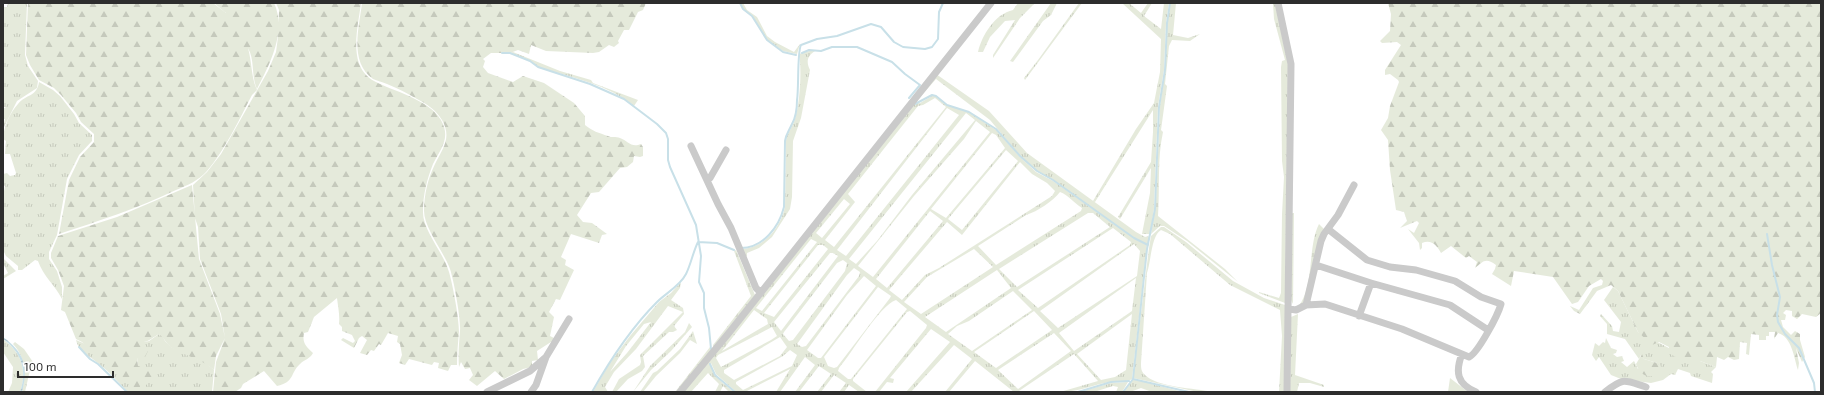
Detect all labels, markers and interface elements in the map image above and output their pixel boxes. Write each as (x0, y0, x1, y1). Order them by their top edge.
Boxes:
scale bar (18, 353, 113, 379)
text: 100 m (24, 359, 56, 373)

